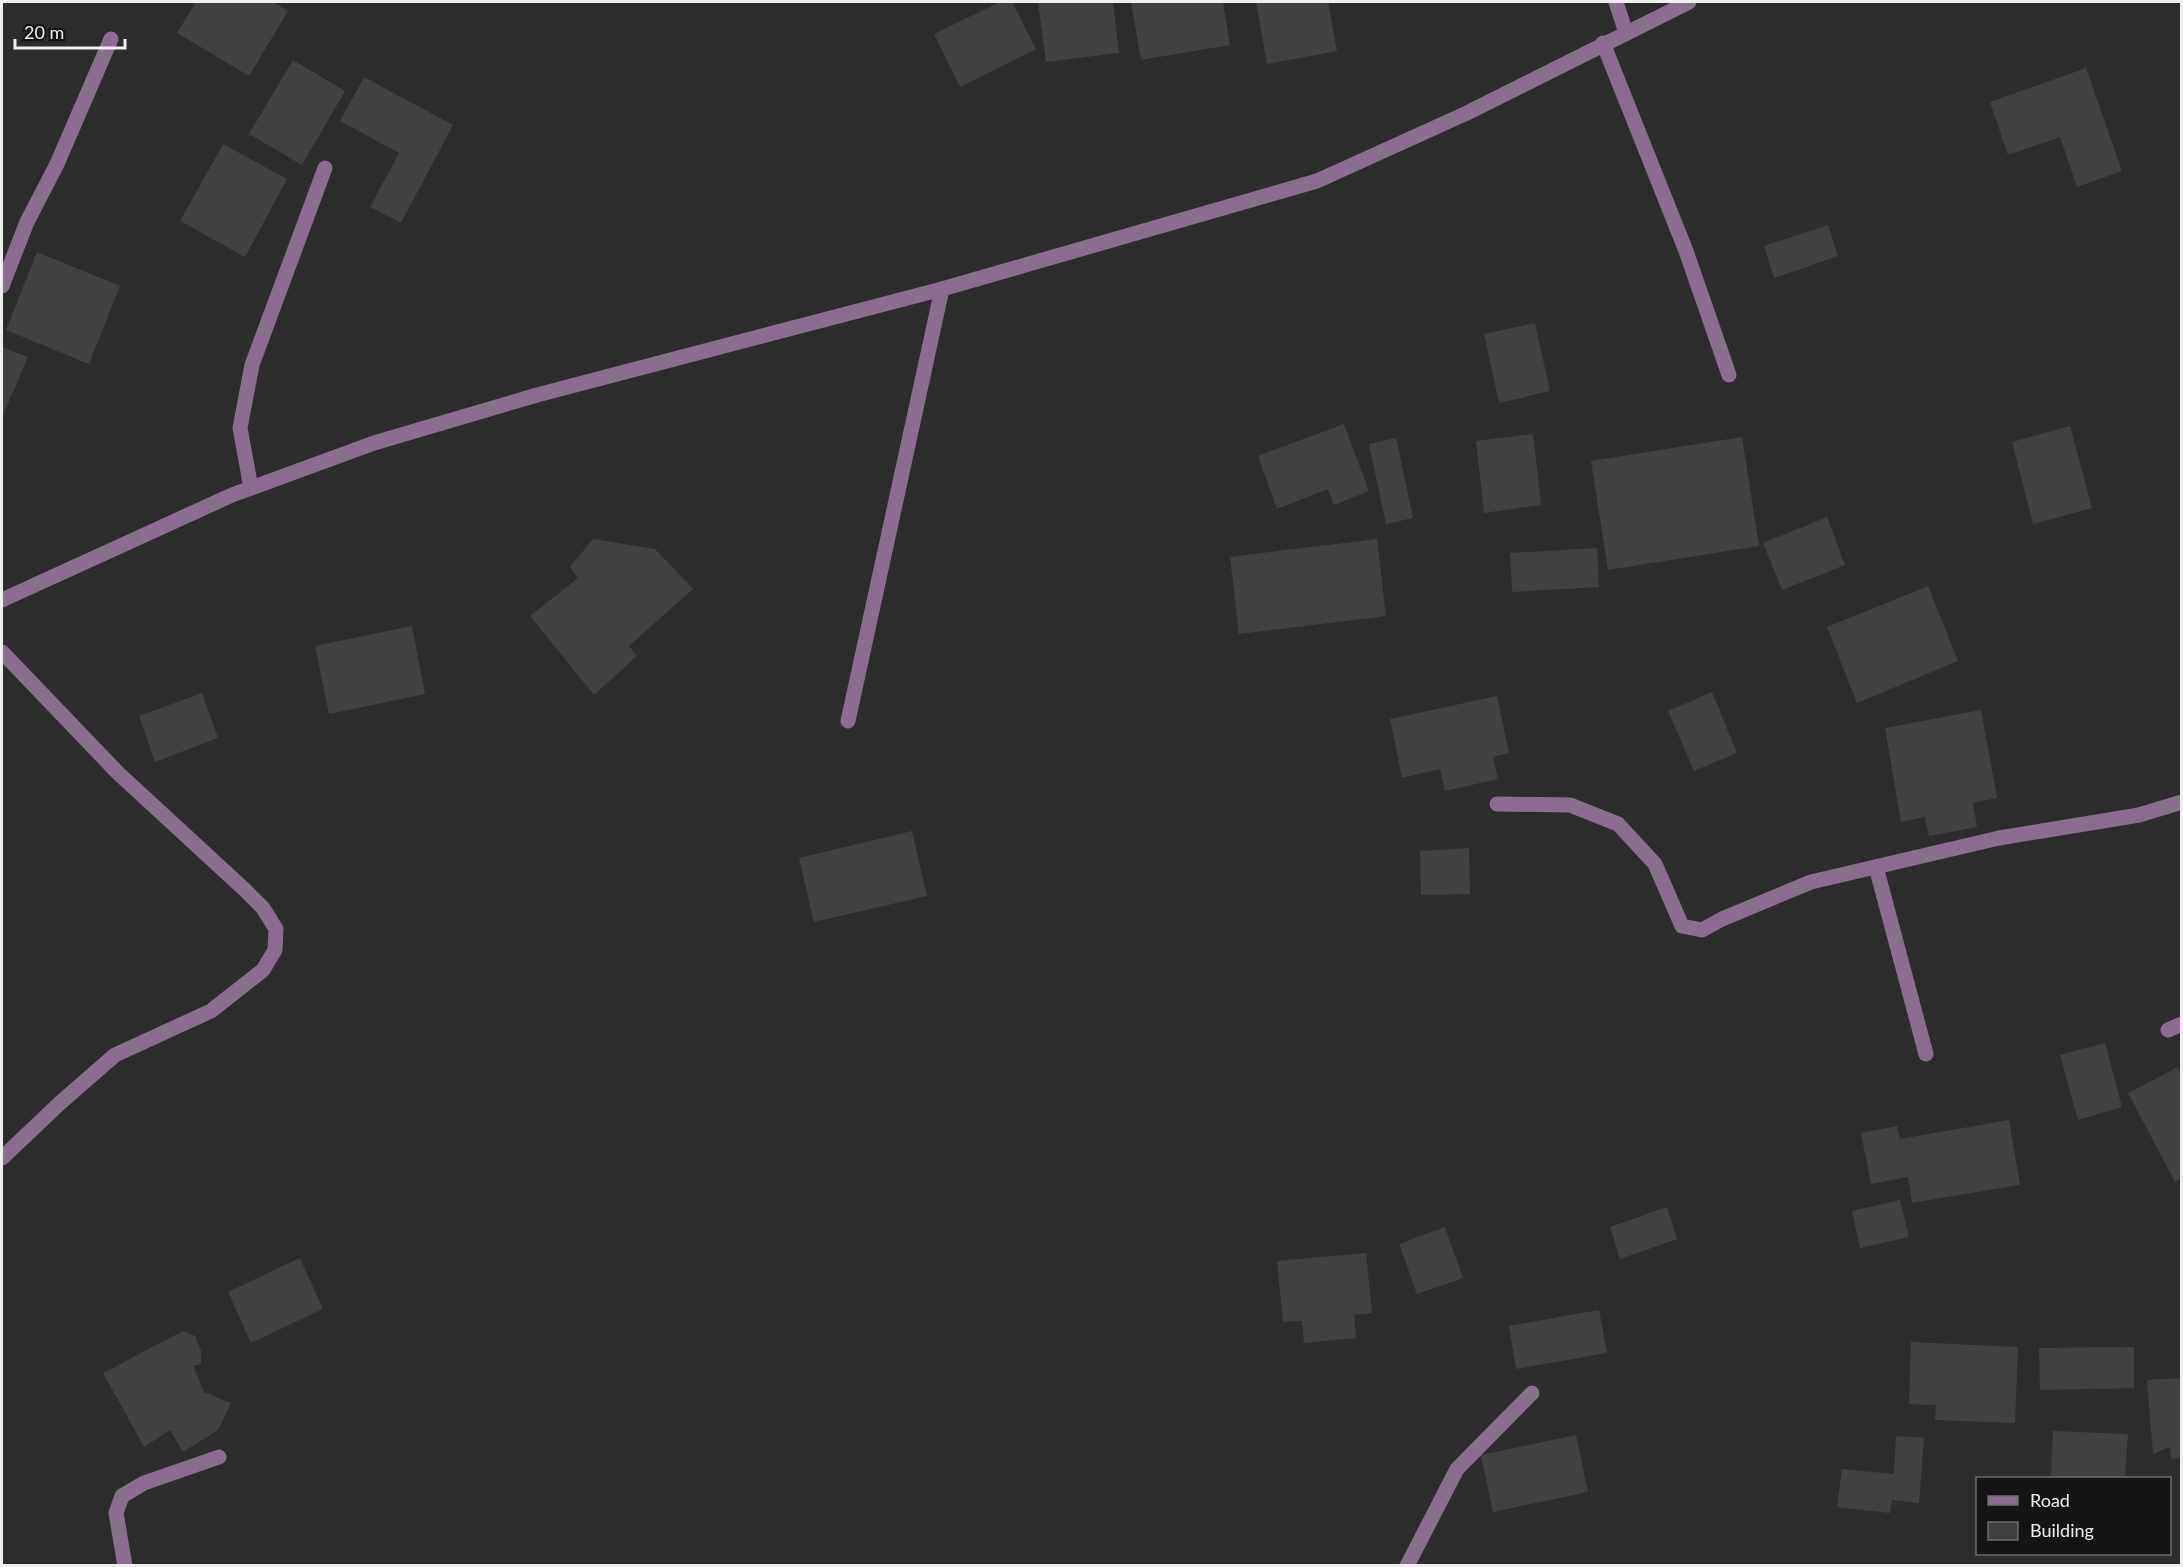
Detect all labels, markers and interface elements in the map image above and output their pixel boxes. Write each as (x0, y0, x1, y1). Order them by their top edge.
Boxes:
scale bar (15, 12, 124, 50)
text: 20 m (24, 21, 64, 43)
legend (1976, 1477, 2171, 1555)
text: Road (2030, 1489, 2070, 1511)
text: Building (2030, 1519, 2094, 1541)

